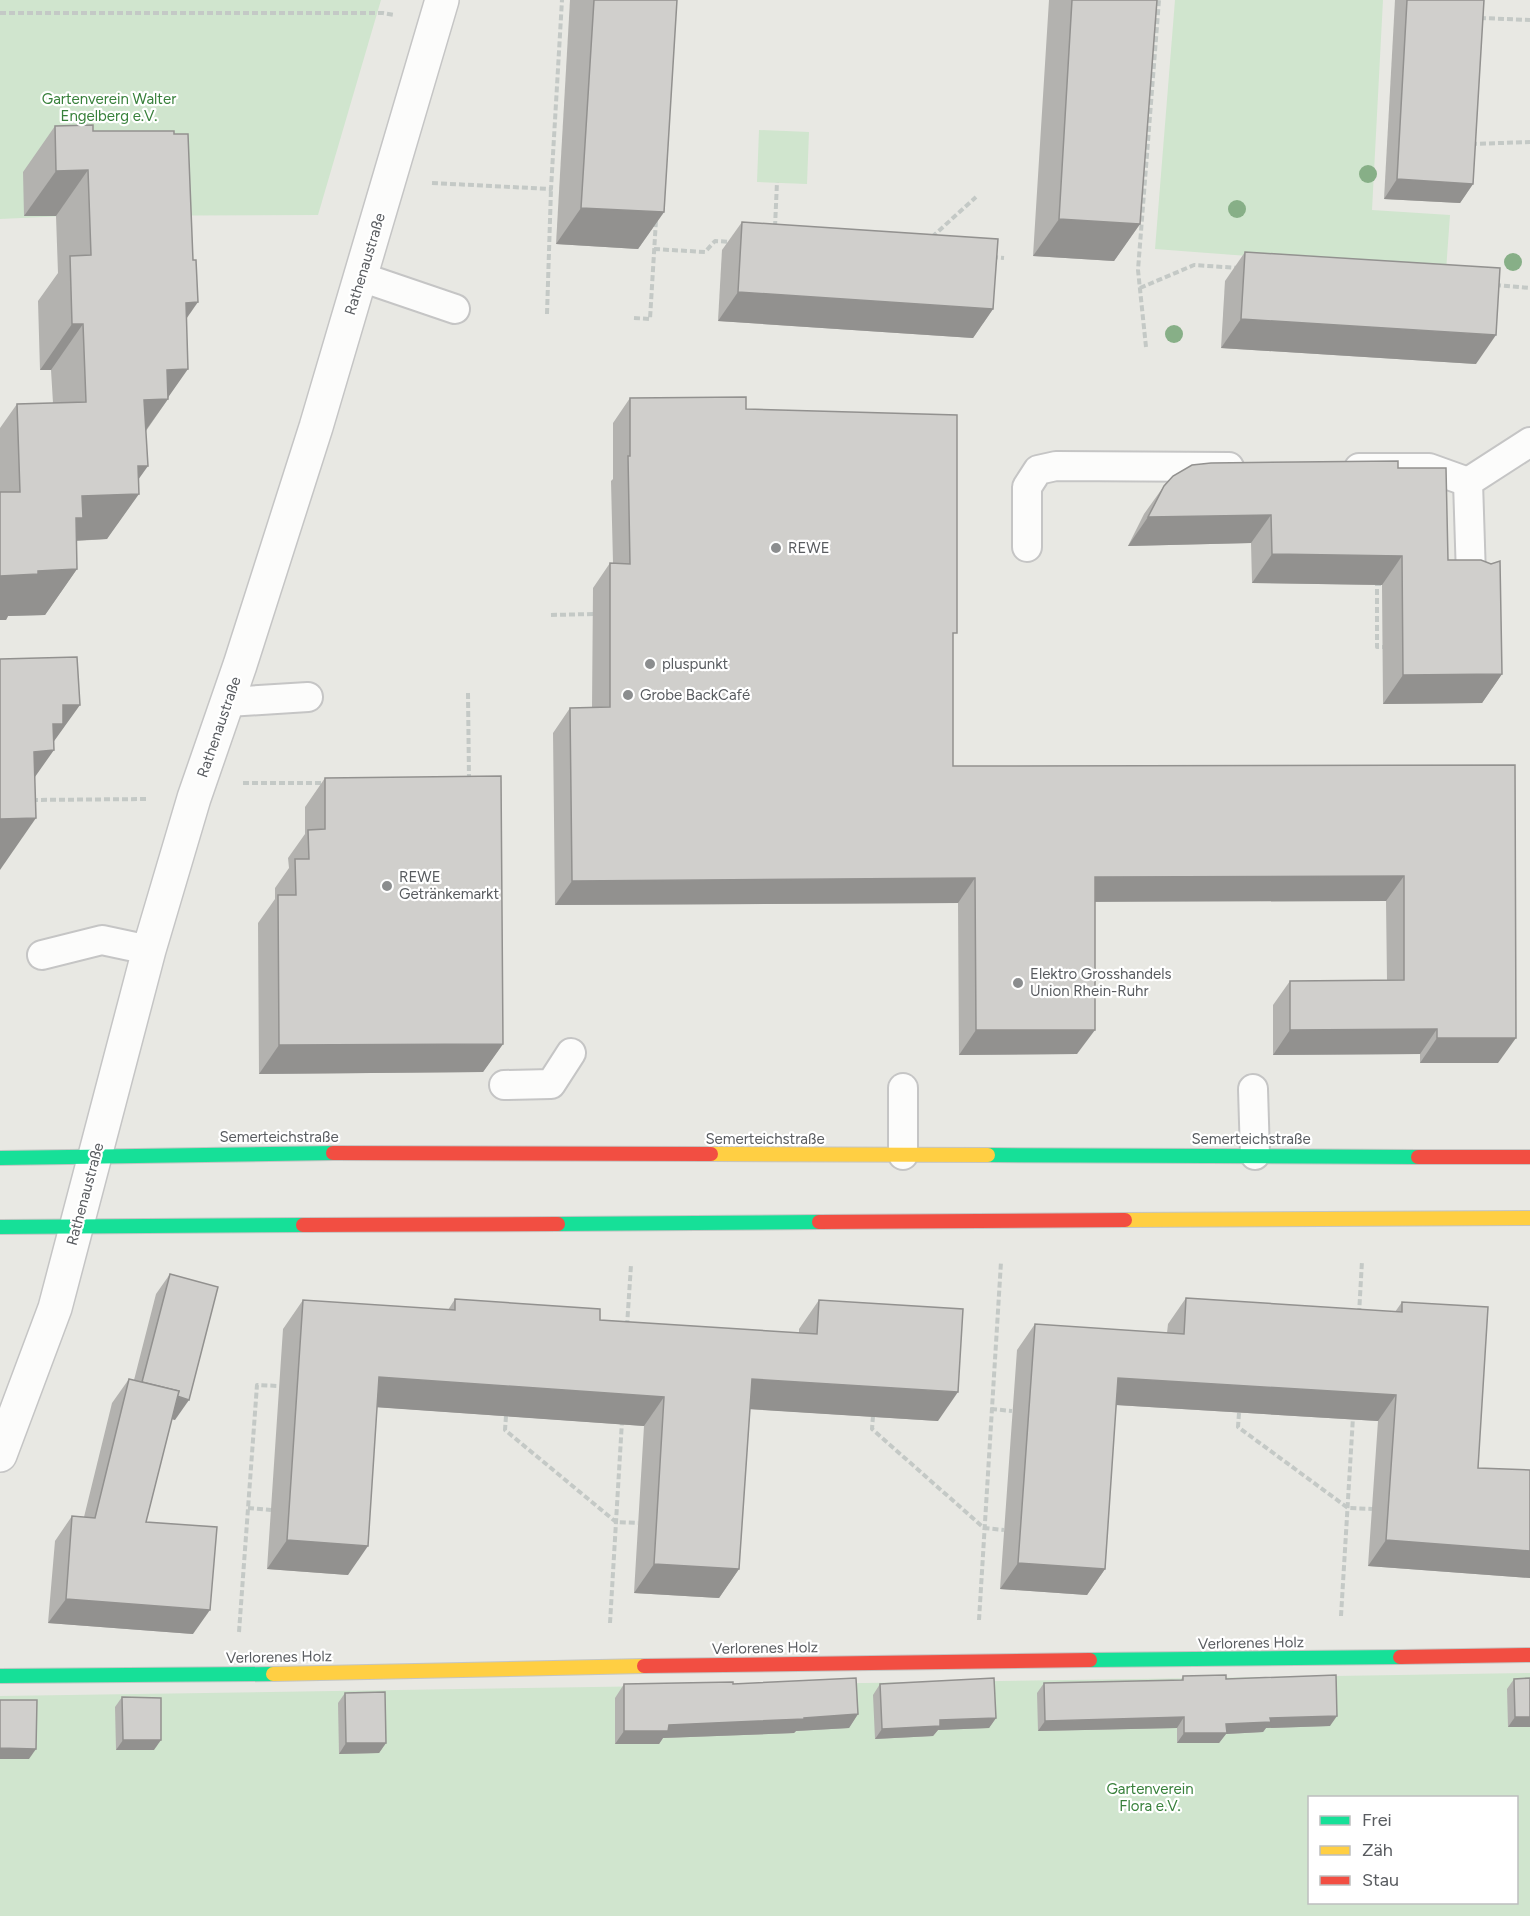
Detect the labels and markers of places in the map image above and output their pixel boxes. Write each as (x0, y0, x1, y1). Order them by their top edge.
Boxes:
place label: REWE (788, 539, 830, 557)
marker: REWE (769, 541, 783, 555)
place label: pluspunkt (662, 655, 728, 673)
marker: pluspunkt (643, 657, 657, 671)
place label: Grobe BackCafé (640, 686, 750, 704)
marker: Grobe BackCafé (621, 688, 635, 702)
place label: REWE Getränkemarkt (399, 868, 499, 903)
marker: REWE Getränkemarkt (380, 879, 394, 893)
place label: Elektro Grosshandels Union Rhein-Ruhr (1030, 965, 1172, 1000)
marker: Elektro Grosshandels Union Rhein-Ruhr (1011, 976, 1025, 990)

